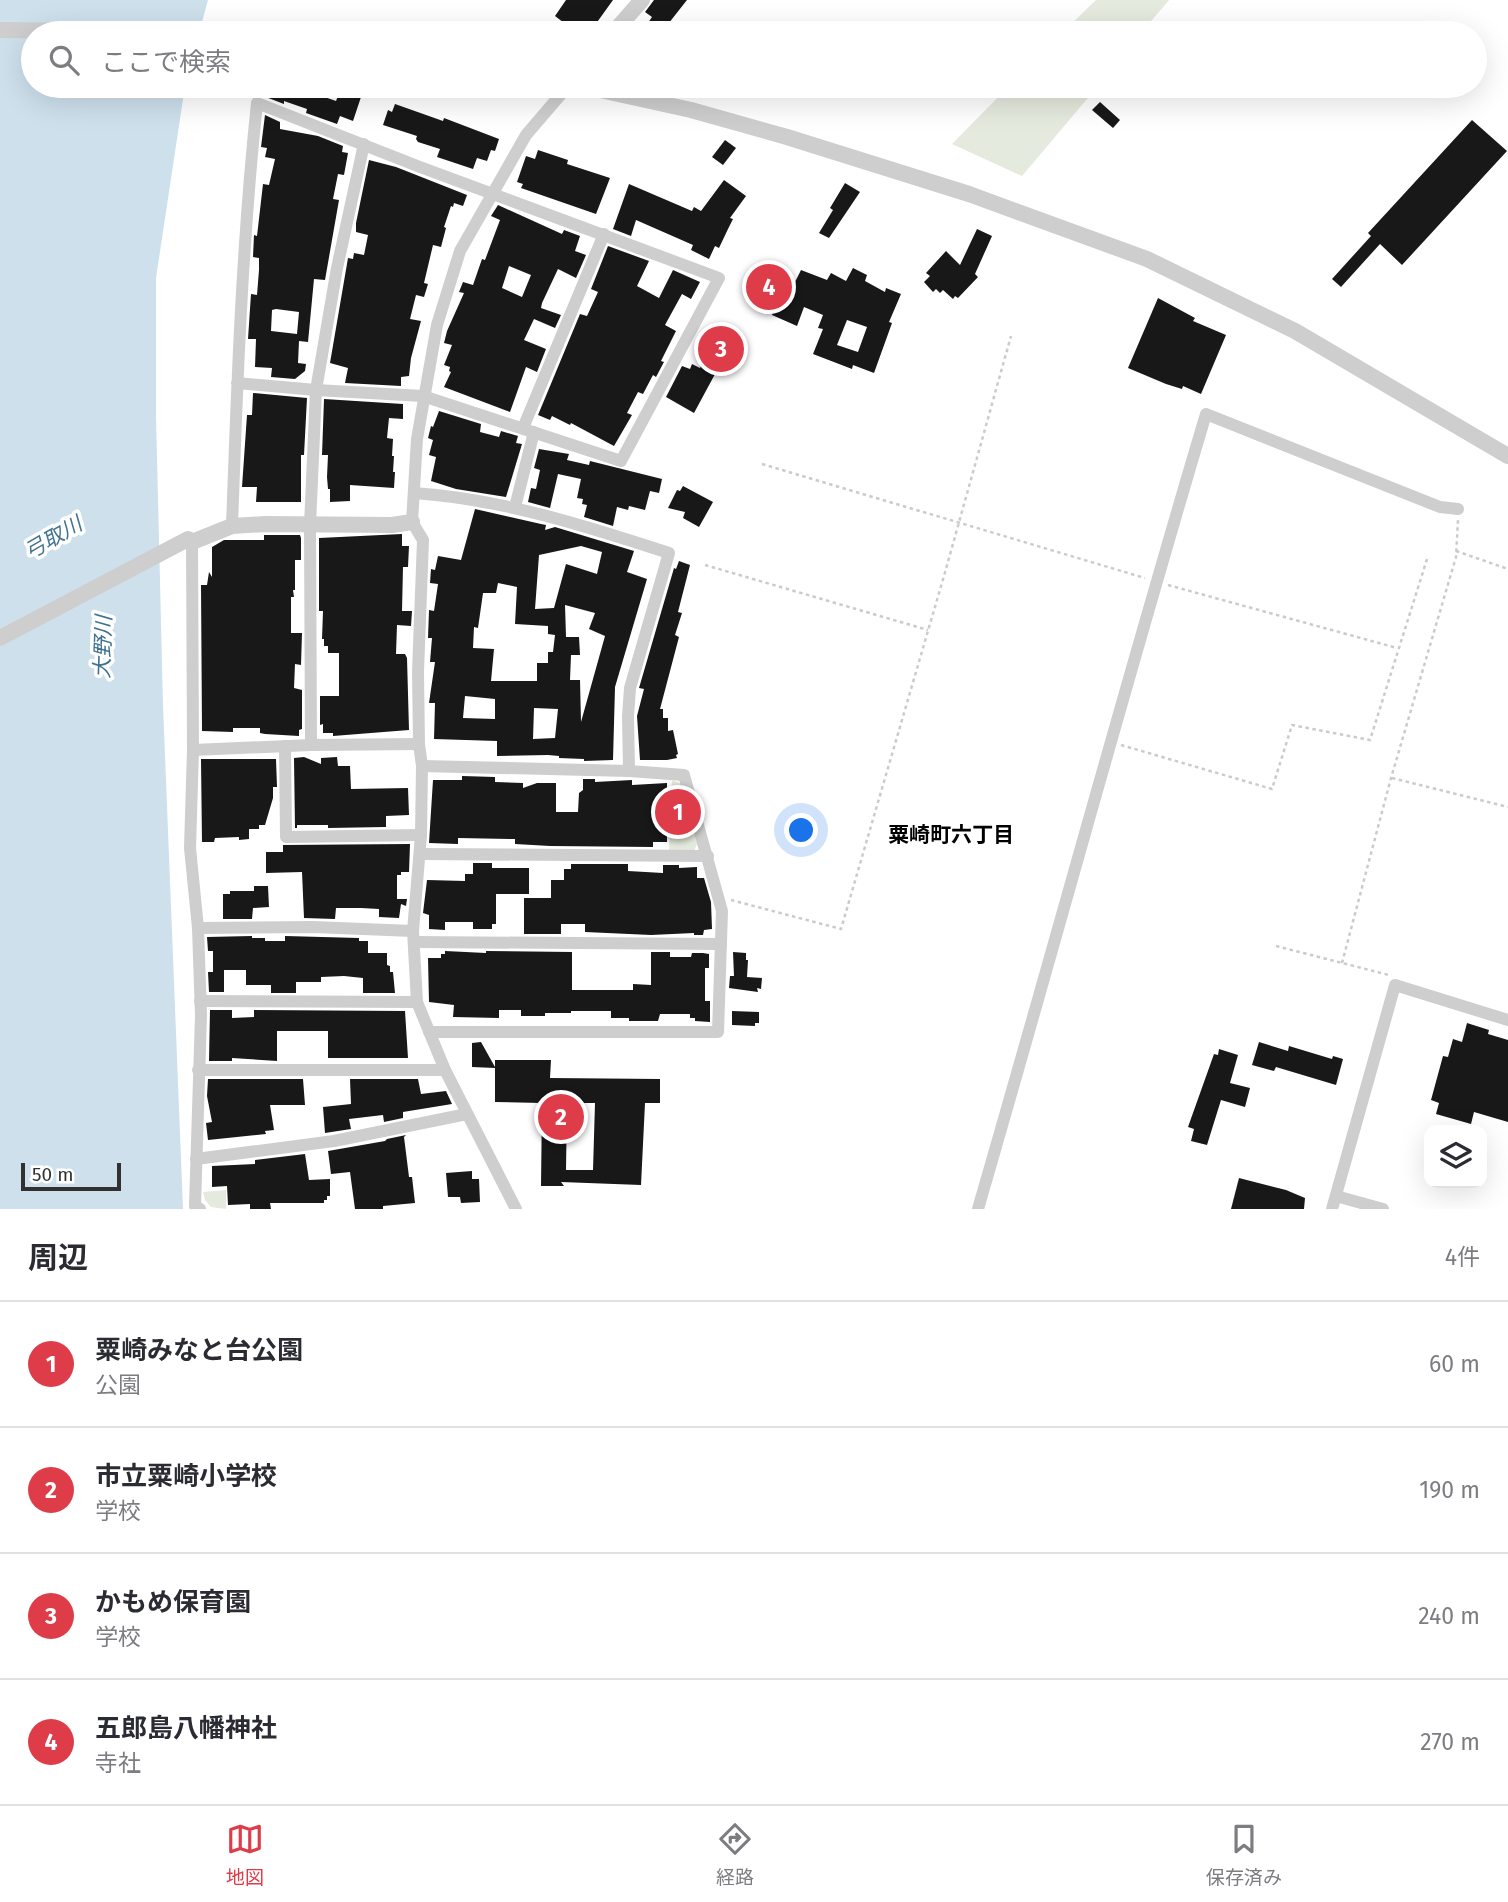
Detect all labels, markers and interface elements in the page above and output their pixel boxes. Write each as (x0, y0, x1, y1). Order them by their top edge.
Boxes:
search box (21, 21, 1487, 98)
icon: search (45, 41, 83, 79)
text: ここで検索 (101, 47, 231, 78)
pin: 4 (746, 261, 792, 313)
pin: 3 (698, 323, 744, 375)
water label: 弓取川 (19, 510, 89, 565)
water label: 大野川 (89, 613, 117, 679)
pin: 1 (655, 786, 701, 838)
your location (784, 813, 818, 847)
district label: 粟崎町六丁目 (888, 822, 1014, 848)
pin: 2 (538, 1091, 584, 1143)
map controls (1424, 1125, 1487, 1188)
button: layers (1424, 1125, 1487, 1188)
scale bar (21, 1160, 121, 1192)
text: 50 m (32, 1163, 73, 1186)
text: 周辺 (28, 1240, 88, 1276)
text: 4件 (1445, 1243, 1480, 1271)
text: 粟崎みなと台公園 (95, 1335, 303, 1366)
text: 1 (46, 1350, 56, 1378)
text: 60 m (1429, 1350, 1480, 1378)
text: 公園 (95, 1371, 141, 1399)
text: 市立粟崎小学校 (95, 1461, 277, 1492)
text: 2 (45, 1476, 57, 1504)
text: 190 m (1419, 1476, 1480, 1504)
text: 学校 (95, 1497, 141, 1525)
text: かもめ保育園 (95, 1587, 251, 1618)
text: 3 (45, 1602, 57, 1630)
text: 240 m (1418, 1602, 1480, 1630)
text: 学校 (95, 1623, 141, 1651)
text: 五郎島八幡神社 (95, 1713, 277, 1744)
text: 4 (45, 1728, 58, 1756)
text: 270 m (1420, 1728, 1480, 1756)
text: 寺社 (95, 1749, 141, 1777)
tab: 地図 (226, 1820, 264, 1889)
tab: 経路 (716, 1820, 754, 1889)
tab: 保存済み (1206, 1820, 1282, 1889)

